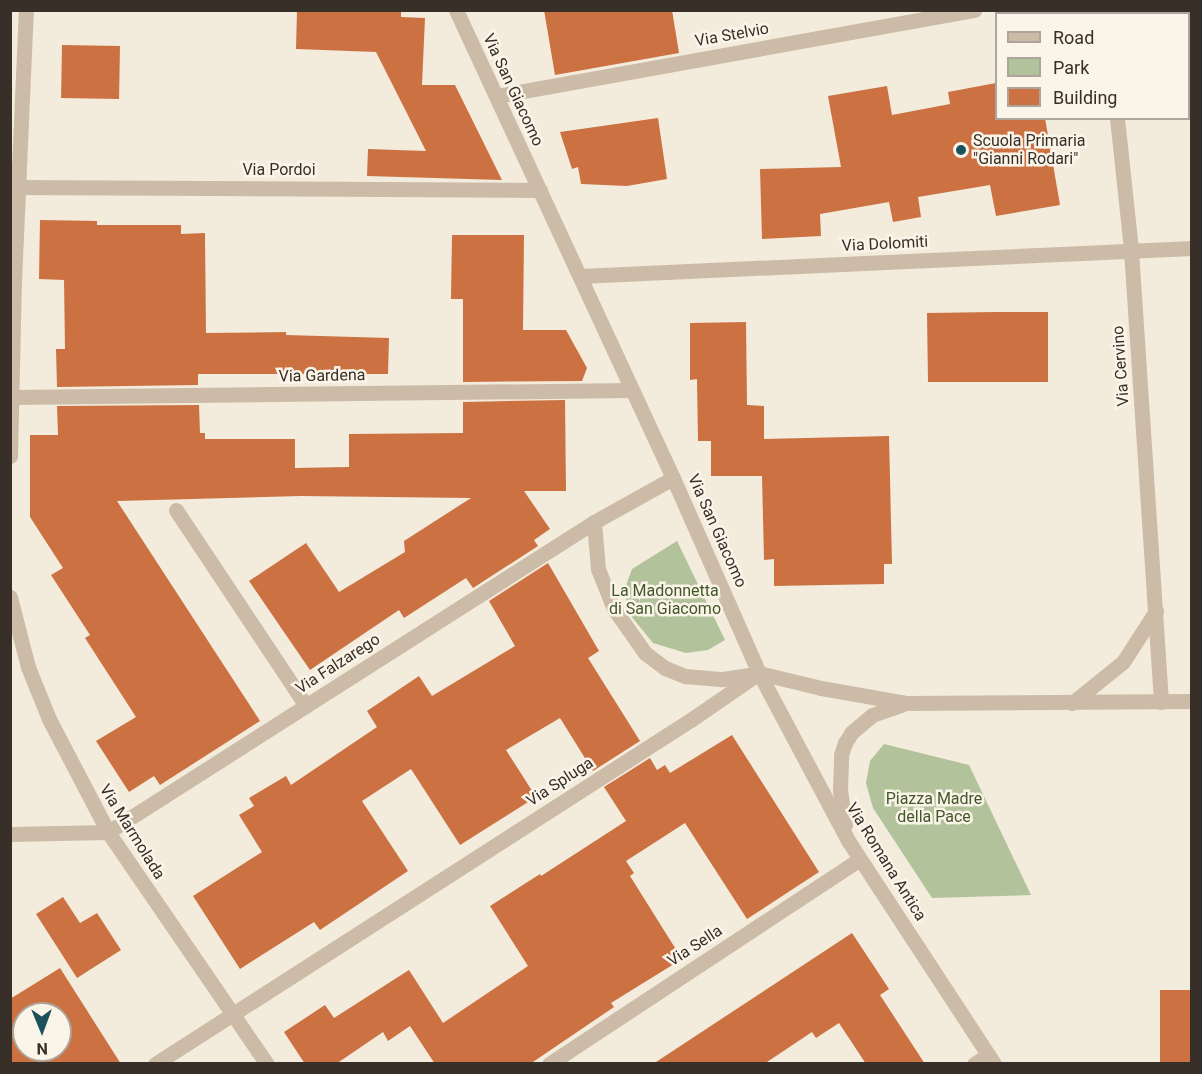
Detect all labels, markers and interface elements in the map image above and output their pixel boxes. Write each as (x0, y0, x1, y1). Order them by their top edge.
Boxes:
legend (995, 12, 1190, 120)
street label: Via Stelvio (694, 19, 770, 51)
text: Road (1053, 27, 1094, 48)
street label: Via San Giacomo (479, 31, 547, 149)
text: Park (1053, 57, 1089, 78)
text: Building (1053, 87, 1117, 108)
place label: Scuola Primaria "Gianni Rodari" (973, 131, 1086, 169)
marker: Scuola Primaria "Gianni Rodari" (954, 143, 968, 157)
street label: Via Pordoi (242, 160, 316, 180)
street label: Via Dolomiti (841, 232, 929, 256)
street label: Via Cervino (1109, 325, 1133, 407)
street label: Via Gardena (279, 366, 365, 386)
street label: Via San Giacomo (683, 471, 751, 591)
park label: La Madonnetta di San Giacomo (609, 581, 721, 619)
street label: Via Falzarego (292, 630, 384, 698)
street label: Via Spluga (523, 753, 597, 811)
street label: Via Marmolada (95, 781, 169, 883)
park label: Piazza Madre della Pace (886, 789, 982, 827)
street label: Via Romana Antica (842, 799, 930, 925)
street label: Via Sella (664, 921, 726, 971)
north arrow (12, 1002, 72, 1062)
text: N (36, 1039, 48, 1058)

